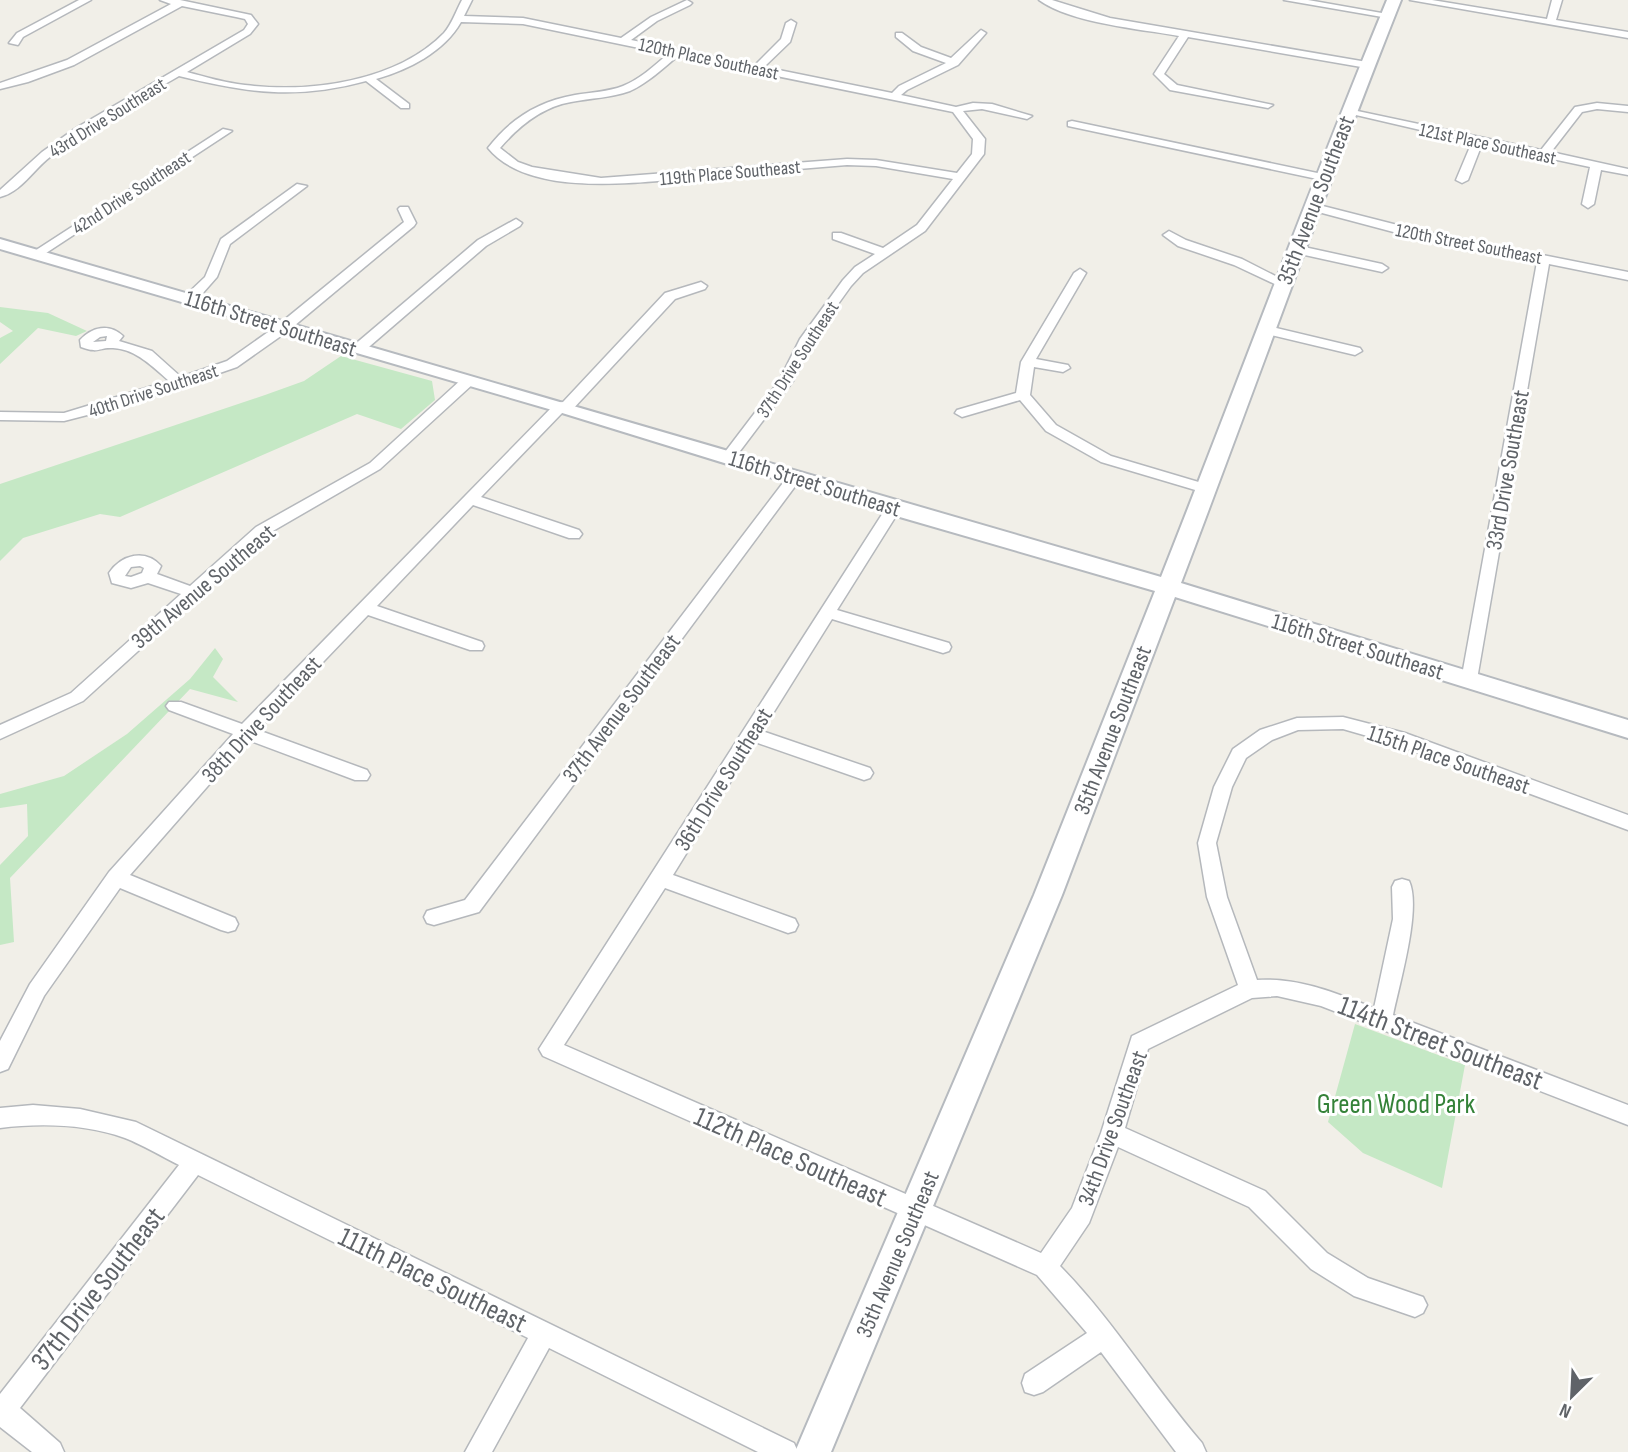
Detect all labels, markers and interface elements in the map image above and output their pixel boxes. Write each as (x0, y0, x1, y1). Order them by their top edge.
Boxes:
street label: 120th Place Southeast (637, 33, 781, 86)
street label: 43rd Drive Southeast (45, 73, 171, 163)
street label: 35th Avenue Southeast (1271, 112, 1361, 289)
street label: 121st Place Southeast (1417, 119, 1559, 170)
street label: 42nd Drive Southeast (68, 146, 196, 240)
street label: 119th Place Southeast (659, 156, 802, 191)
street label: 120th Street Southeast (1394, 219, 1544, 270)
street label: 116th Street Southeast (181, 285, 360, 363)
street label: 37th Drive Southeast (752, 297, 845, 422)
street label: 40th Drive Southeast (86, 360, 221, 423)
street label: 33rd Drive Southeast (1480, 388, 1536, 552)
street label: 116th Street Southeast (725, 445, 904, 523)
street label: 39th Avenue Southeast (126, 518, 281, 655)
street label: 116th Street Southeast (1268, 608, 1447, 686)
street label: 37th Avenue Southeast (557, 629, 687, 788)
street label: 35th Avenue Southeast (1068, 642, 1158, 819)
street label: 38th Drive Southeast (196, 650, 328, 789)
street label: 36th Drive Southeast (669, 703, 779, 856)
street label: 115th Place Southeast (1364, 719, 1534, 801)
street label: 114th Street Southeast (1334, 989, 1547, 1098)
street label: 34th Drive Southeast (1072, 1047, 1154, 1210)
park label: Green Wood Park (1317, 1088, 1476, 1121)
street label: 112th Place Southeast (689, 1100, 892, 1215)
street label: 35th Avenue Southeast (850, 1167, 946, 1342)
street label: 37th Drive Southeast (24, 1201, 172, 1377)
street label: 111th Place Southeast (333, 1221, 532, 1340)
north arrow (1537, 1361, 1607, 1431)
text: N (1556, 1398, 1575, 1423)

